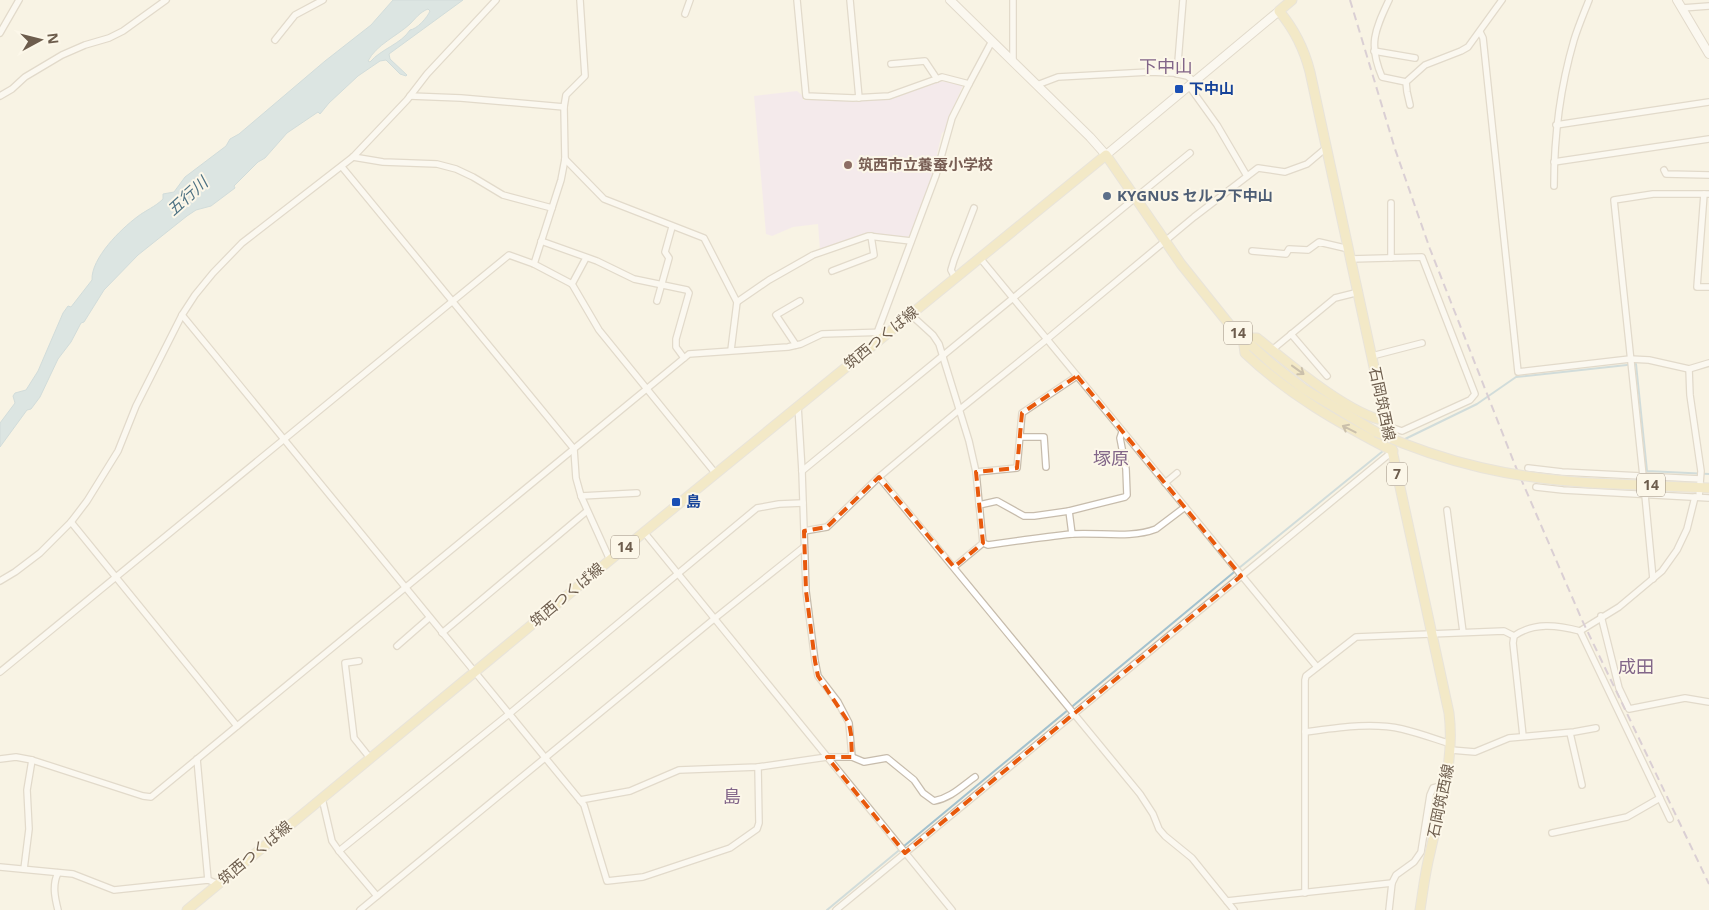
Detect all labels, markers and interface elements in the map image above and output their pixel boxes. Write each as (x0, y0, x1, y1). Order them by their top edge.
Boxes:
north arrow (15, 15, 65, 65)
text: N (43, 32, 64, 45)
district label: 下中山 (1139, 54, 1193, 78)
place label: 下中山 (1189, 78, 1234, 98)
marker: 下中山 (1173, 83, 1185, 95)
place label: 筑西市立養蚕小学校 (858, 154, 993, 174)
marker: 筑西市立養蚕小学校 (842, 159, 854, 171)
water label: 五行川 (162, 170, 214, 220)
place label: KYGNUS セルフ下中山 (1117, 185, 1273, 205)
marker: KYGNUS セルフ下中山 (1101, 190, 1113, 202)
street label: 筑西つくば線 (839, 301, 922, 373)
road number: 14 (1224, 322, 1252, 344)
one-way arrow (1291, 365, 1305, 375)
street label: 石岡筑西線 (1365, 365, 1401, 443)
one-way arrow (1342, 424, 1357, 434)
district label: 塚原 (1093, 446, 1129, 470)
road number: 7 (1387, 462, 1407, 486)
road number: 14 (1637, 474, 1665, 496)
place label: 島 (686, 491, 701, 511)
marker: 島 (670, 496, 682, 508)
road number: 14 (611, 536, 639, 558)
street label: 筑西つくば線 (525, 558, 607, 631)
district label: 成田 (1618, 654, 1654, 678)
street label: 石岡筑西線 (1422, 762, 1458, 840)
district label: 島 (723, 784, 741, 808)
street label: 筑西つくば線 (213, 816, 295, 889)

